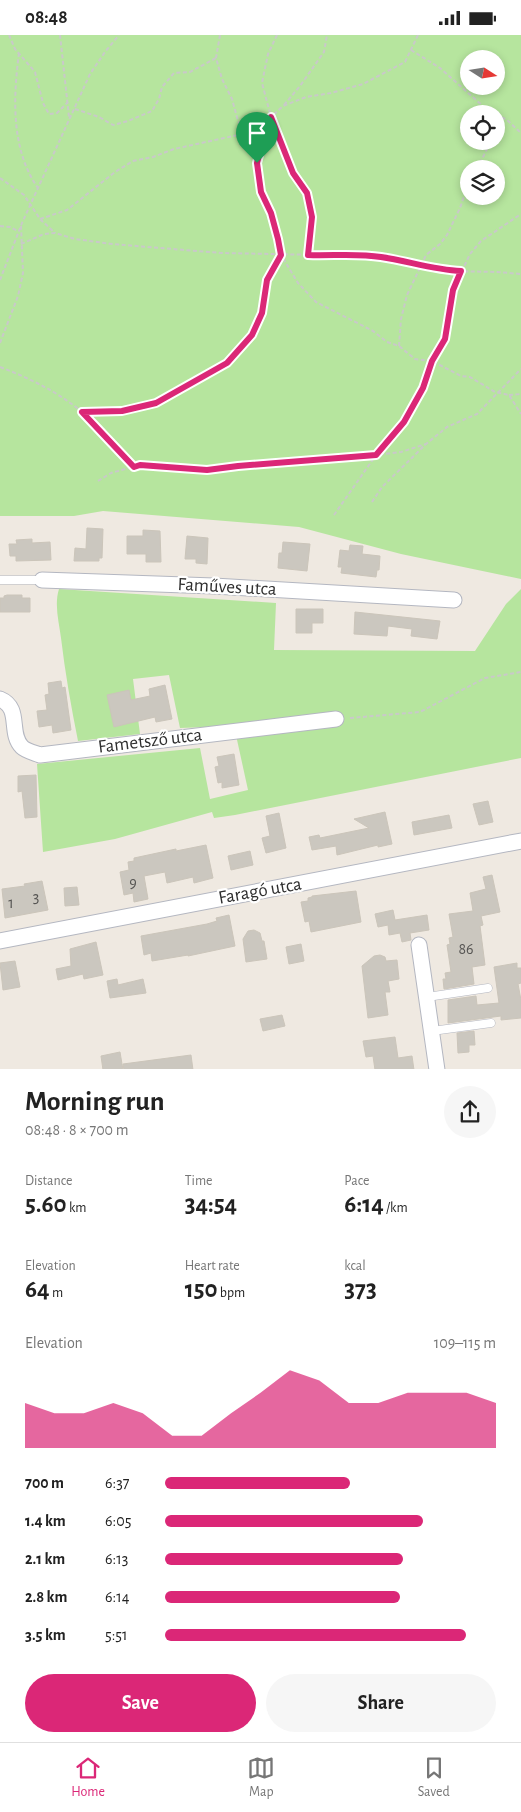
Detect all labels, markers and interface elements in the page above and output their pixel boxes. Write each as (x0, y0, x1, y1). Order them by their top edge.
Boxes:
text: 08:48 (25, 8, 68, 27)
north arrow (460, 50, 505, 95)
map controls (460, 50, 505, 205)
button: locate (460, 105, 505, 150)
pin (236, 112, 278, 163)
icon: arrive (243, 119, 271, 147)
button: layers (460, 160, 505, 205)
street label: Faműves utca (177, 575, 277, 599)
street label: Fametsző utca (97, 725, 203, 757)
street label: Faragó utca (217, 874, 303, 908)
house number: 9 (129, 875, 137, 891)
house number: 3 (33, 889, 39, 905)
house number: 1 (8, 895, 14, 911)
house number: 86 (458, 941, 474, 957)
button: share (444, 1086, 496, 1138)
text: Morning run (25, 1088, 165, 1116)
text: 08:48 · 8 × 700 m (25, 1122, 128, 1138)
text: Distance (25, 1174, 72, 1188)
text: Time (185, 1174, 213, 1188)
text: Pace (344, 1174, 370, 1188)
text: 5.60 (25, 1192, 67, 1217)
text: 34:54 (185, 1192, 237, 1217)
text: 6:14 (344, 1192, 384, 1217)
text: km (67, 1201, 87, 1215)
text: /km (384, 1201, 408, 1215)
text: Elevation (25, 1259, 76, 1273)
text: Heart rate (185, 1259, 240, 1273)
text: kcal (344, 1259, 366, 1273)
text: 64 (25, 1277, 50, 1302)
text: 150 (185, 1277, 217, 1302)
text: 373 (344, 1277, 377, 1302)
text: m (50, 1286, 63, 1300)
text: bpm (217, 1286, 245, 1300)
text: Elevation (25, 1335, 83, 1351)
text: 109–115 m (434, 1335, 496, 1351)
text: 700 m (25, 1475, 64, 1491)
text: 6:37 (105, 1475, 129, 1491)
text: 1.4 km (25, 1513, 66, 1529)
text: 6:05 (105, 1513, 131, 1529)
text: 2.1 km (25, 1551, 65, 1567)
text: 6:13 (105, 1551, 128, 1567)
text: 2.8 km (25, 1589, 67, 1605)
text: 6:14 (105, 1589, 129, 1605)
text: 3.5 km (25, 1627, 66, 1643)
text: 5:51 (105, 1627, 128, 1643)
button: Save (25, 1674, 256, 1732)
button: Share (266, 1674, 496, 1732)
tab: Home (71, 1754, 105, 1801)
tab: Map (247, 1754, 275, 1801)
tab: Saved (418, 1754, 450, 1801)

